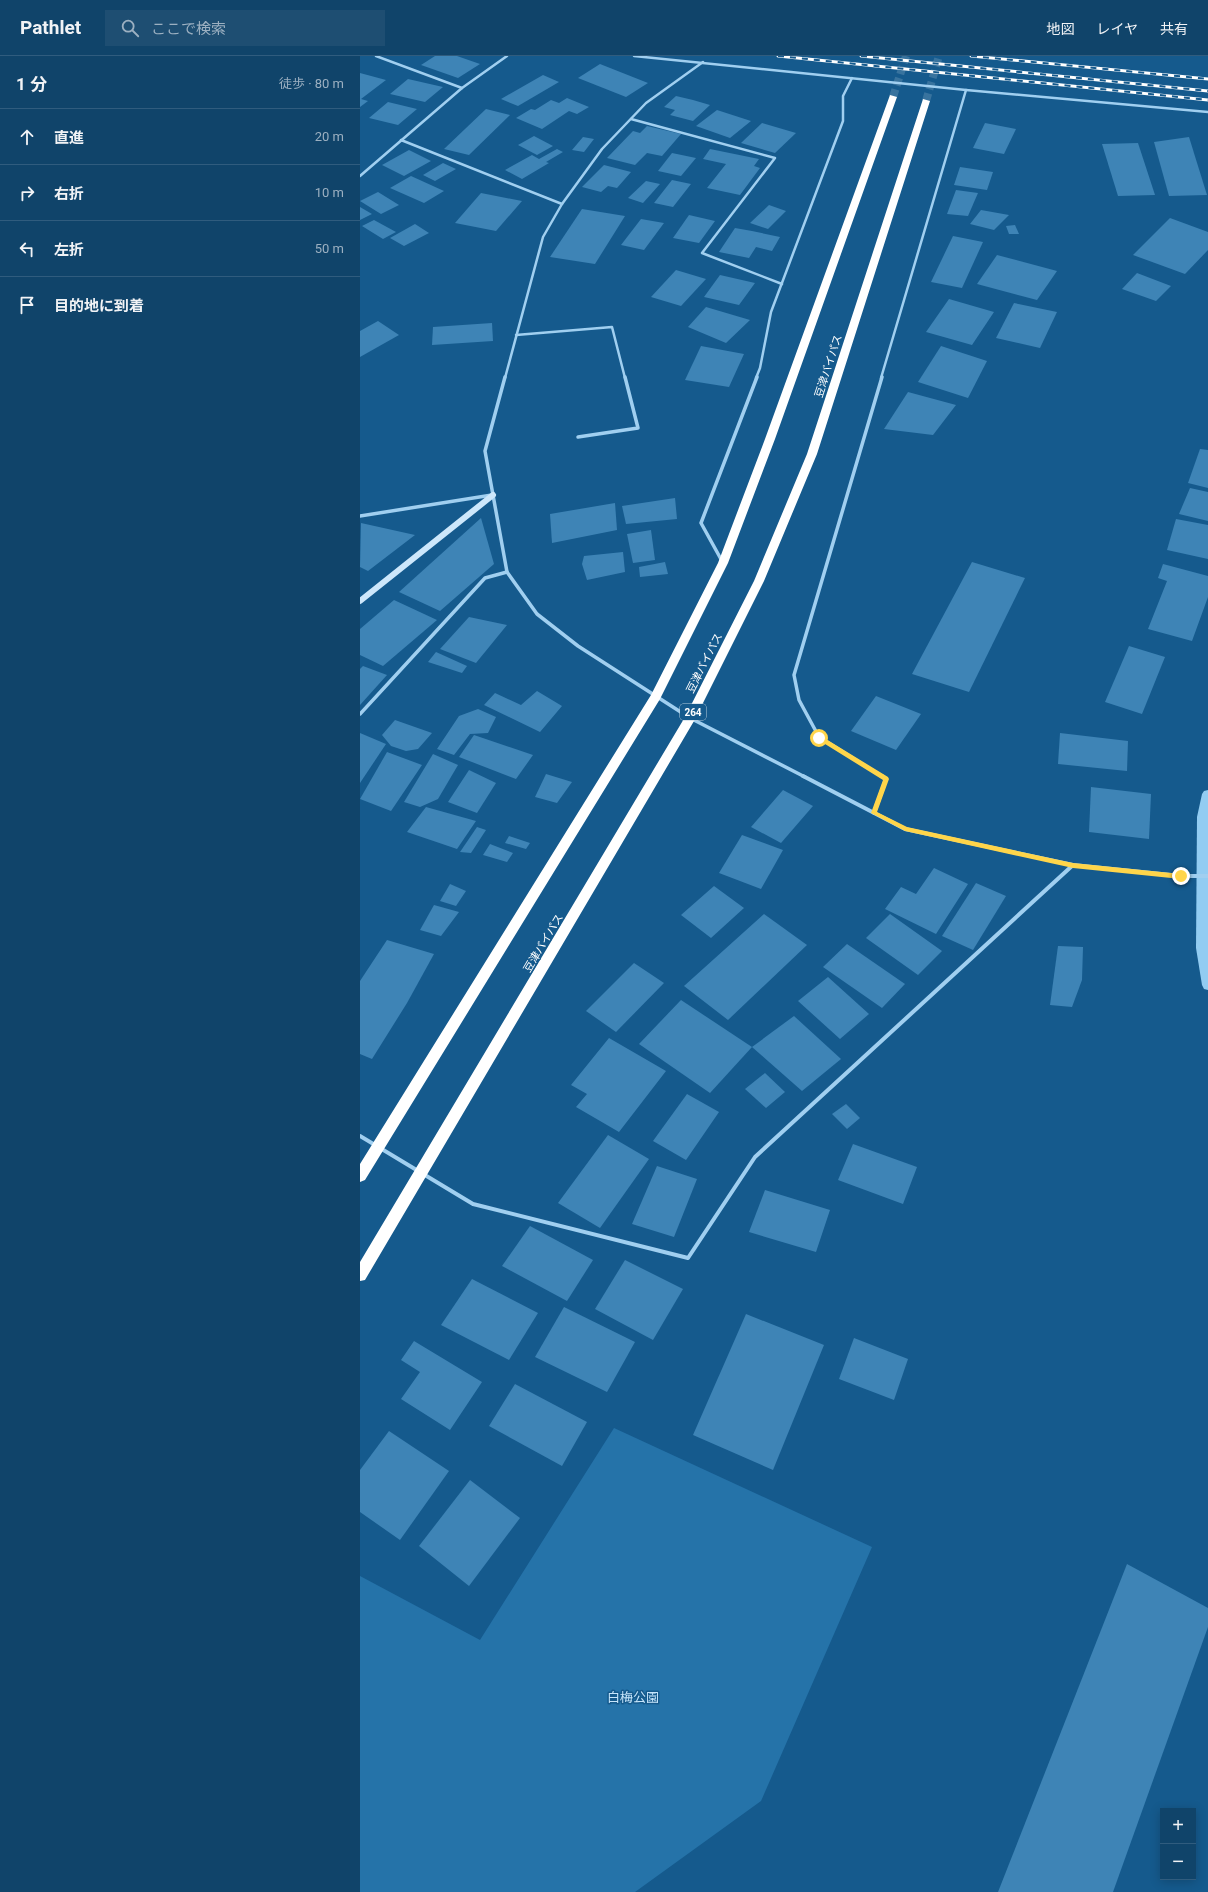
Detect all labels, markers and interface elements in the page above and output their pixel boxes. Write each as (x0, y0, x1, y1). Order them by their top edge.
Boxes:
search box (105, 10, 385, 46)
text: Pathlet (20, 16, 81, 39)
icon: search (119, 17, 141, 39)
text: ここで検索 (151, 20, 226, 38)
text: 地図 (1046, 21, 1074, 37)
text: レイヤ (1096, 21, 1138, 37)
text: 共有 (1160, 21, 1188, 37)
text: 1 分 (16, 74, 47, 94)
text: 徒歩 · 80 m (279, 76, 344, 91)
icon: ahead (16, 126, 38, 148)
text: 直進 (54, 129, 84, 147)
text: 20 m (315, 129, 344, 144)
icon: right (16, 182, 38, 204)
text: 右折 (54, 185, 84, 203)
text: 10 m (315, 185, 344, 200)
icon: left (16, 238, 38, 260)
text: 左折 (54, 241, 84, 259)
text: 50 m (315, 241, 344, 256)
icon: arrive (16, 294, 38, 316)
text: 目的地に到着 (54, 297, 144, 315)
street label: 豆津バイパス (812, 333, 845, 399)
street label: 豆津バイパス (684, 631, 725, 695)
road number: 264 (680, 704, 706, 720)
route start (810, 729, 828, 747)
route end (1172, 867, 1190, 885)
street label: 豆津バイパス (521, 912, 566, 975)
park label: 白梅公園 (607, 1690, 659, 1705)
map controls (1160, 1808, 1196, 1880)
button: + (1160, 1808, 1196, 1844)
button: − (1160, 1844, 1196, 1880)

